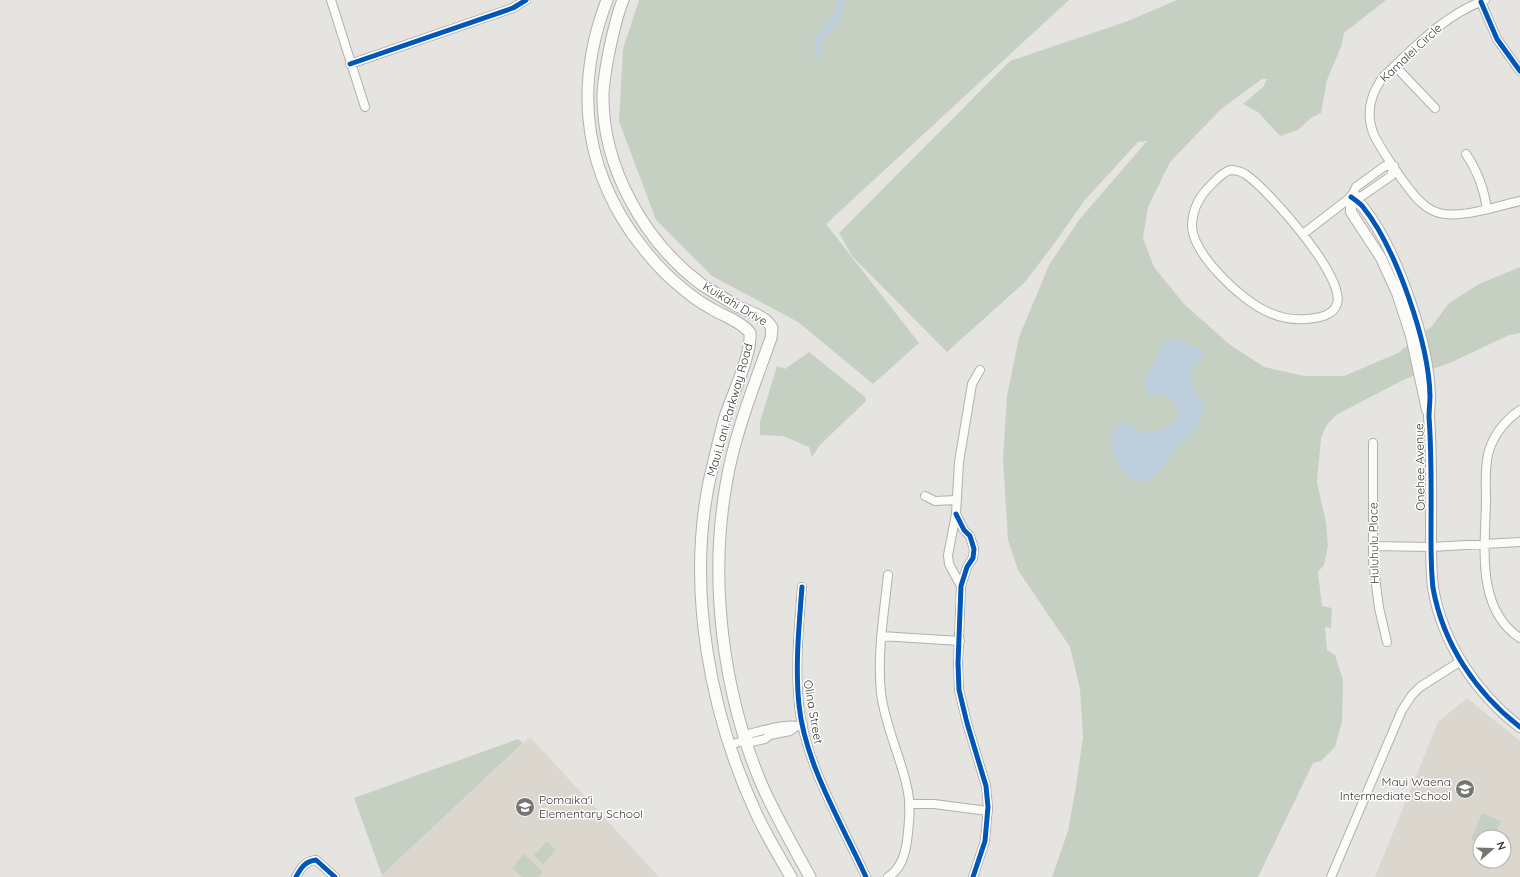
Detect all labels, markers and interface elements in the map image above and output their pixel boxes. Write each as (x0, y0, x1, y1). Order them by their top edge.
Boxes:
street label: Kamalei Circle (1377, 20, 1445, 85)
street label: Kuikahi Drive (700, 278, 770, 329)
street label: Maui Lani Parkway Road (703, 342, 756, 478)
street label: Onehee Avenue (1411, 423, 1428, 511)
street label: Huluhulu Place (1365, 502, 1382, 584)
street label: Olina Street (800, 679, 827, 745)
place label: Maui Waena Intermediate School (1340, 774, 1451, 803)
school or university icon: Maui Waena Intermediate School (1454, 778, 1476, 800)
place label: Pomaika'i Elementary School (539, 792, 643, 821)
school or university icon: Pomaika'i Elementary School (514, 796, 536, 818)
north arrow (1472, 829, 1512, 869)
text: N (1493, 839, 1509, 852)

